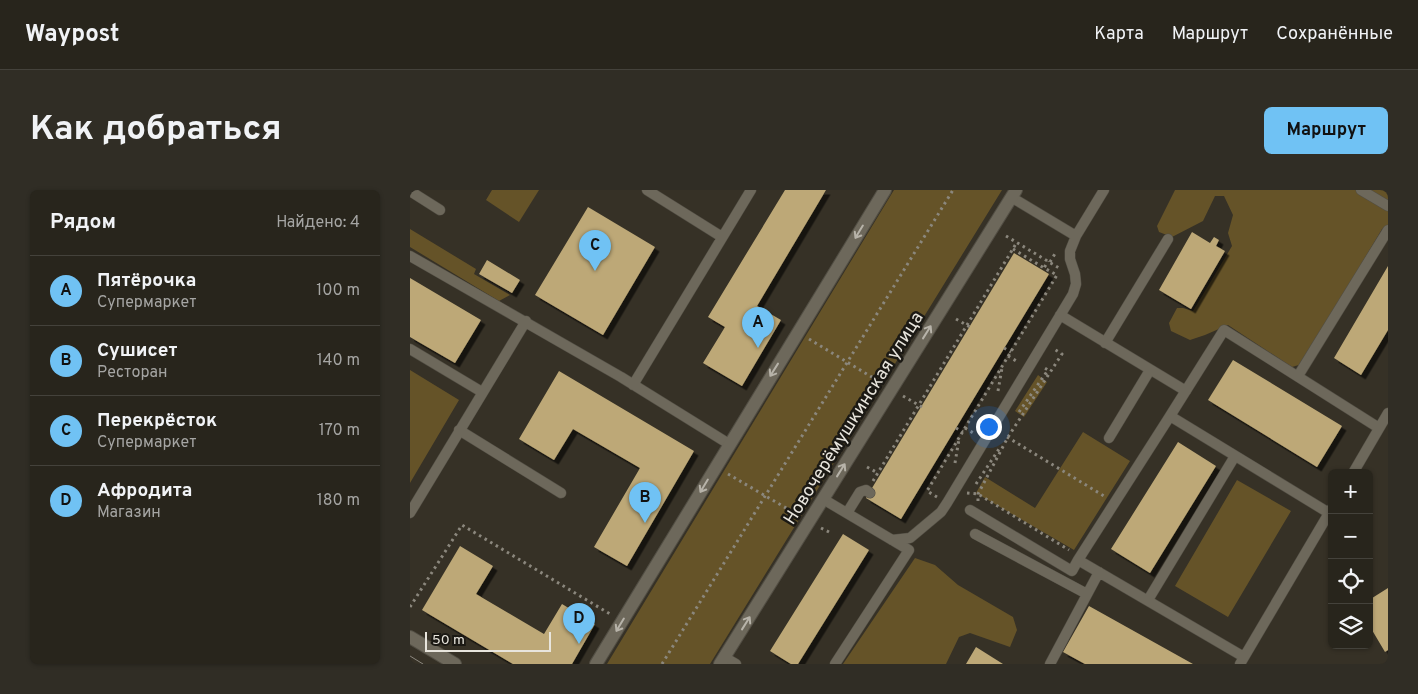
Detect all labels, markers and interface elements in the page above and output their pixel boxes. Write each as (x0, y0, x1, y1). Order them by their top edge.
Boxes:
text: Waypost (25, 20, 119, 50)
text: Карта (1094, 23, 1144, 46)
text: Маршрут (1172, 23, 1248, 46)
text: Сохранённые (1276, 23, 1393, 46)
button: Маршрут (1264, 107, 1388, 154)
text: Как добраться (30, 108, 282, 152)
text: Рядом (50, 209, 116, 236)
text: Найдено: 4 (276, 213, 360, 233)
one-way arrow (854, 224, 864, 238)
pin: C (579, 230, 611, 271)
text: Пятёрочка (97, 269, 196, 293)
text: A (60, 281, 72, 301)
text: 100 m (316, 281, 360, 301)
text: Супермаркет (97, 293, 197, 313)
pin: A (742, 307, 774, 348)
street label: Новочерёмушкинская улица (779, 308, 929, 530)
one-way arrow (922, 325, 933, 339)
text: Сушисет (97, 339, 178, 363)
text: B (60, 351, 72, 371)
text: 140 m (317, 351, 360, 371)
text: Ресторан (97, 363, 168, 383)
one-way arrow (769, 363, 779, 377)
text: Перекрёсток (97, 409, 217, 433)
your location (976, 414, 1002, 440)
text: C (61, 421, 71, 441)
text: 170 m (319, 421, 360, 441)
text: Супермаркет (97, 433, 197, 453)
one-way arrow (836, 463, 847, 477)
map controls (1328, 469, 1373, 649)
button: + (1328, 469, 1373, 514)
one-way arrow (699, 478, 709, 492)
text: Афродита (97, 479, 192, 503)
pin: B (629, 482, 661, 523)
text: D (60, 491, 72, 511)
text: 180 m (317, 491, 360, 511)
text: Магазин (97, 503, 161, 523)
button: − (1328, 514, 1373, 559)
button: locate (1328, 559, 1373, 604)
pin: D (563, 603, 595, 644)
button: layers (1328, 604, 1373, 649)
one-way arrow (741, 616, 751, 630)
one-way arrow (615, 617, 625, 631)
scale bar (425, 629, 551, 652)
text: 50 m (432, 632, 465, 649)

